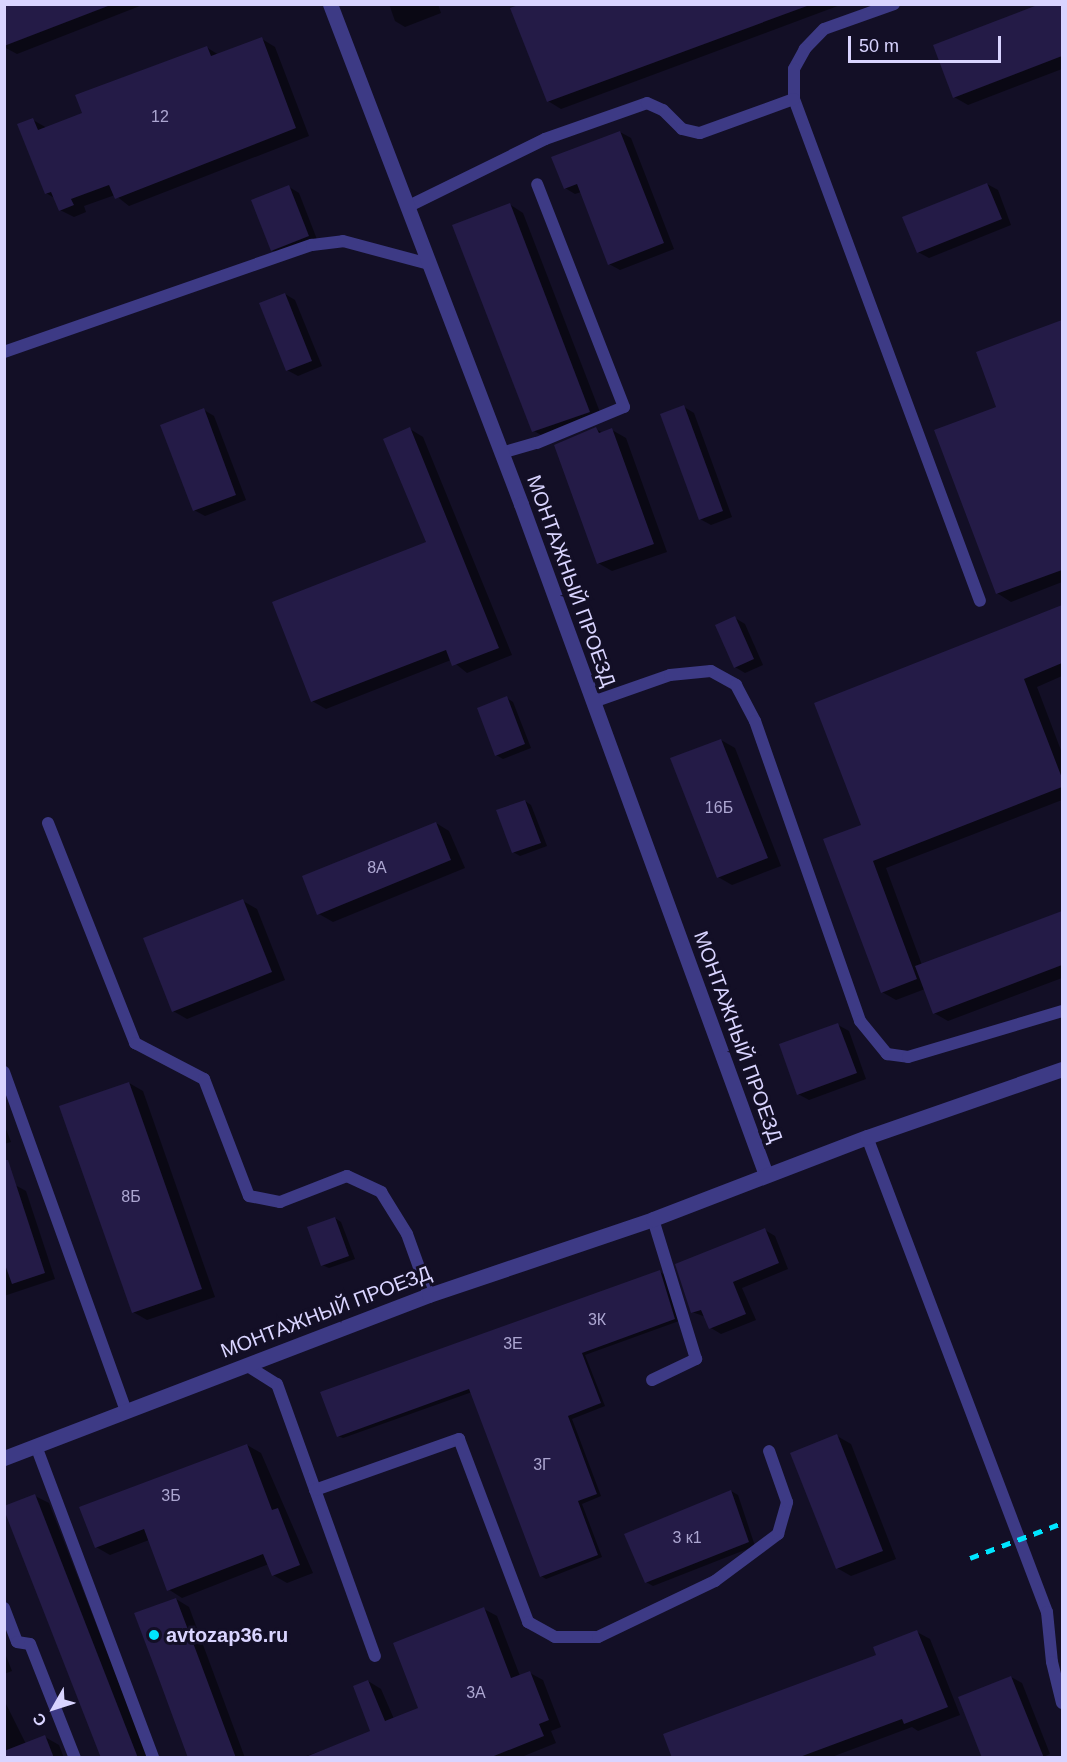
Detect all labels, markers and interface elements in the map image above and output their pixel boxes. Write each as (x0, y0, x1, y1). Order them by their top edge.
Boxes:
scale bar (851, 24, 1004, 62)
text: 50 m (859, 36, 899, 56)
house number: 12 (151, 107, 169, 127)
street label: МОНТАЖНЫЙ ПРОЕЗД (522, 472, 620, 690)
house number: 16Б (705, 798, 733, 818)
house number: 8А (367, 858, 387, 878)
street label: МОНТАЖНЫЙ ПРОЕЗД (689, 928, 787, 1146)
house number: 8Б (121, 1187, 141, 1207)
street label: МОНТАЖНЫЙ ПРОЕЗД (217, 1261, 435, 1363)
house number: 3К (588, 1310, 606, 1330)
house number: 3Е (503, 1334, 523, 1354)
house number: 3Г (533, 1455, 551, 1475)
house number: 3Б (161, 1486, 181, 1506)
house number: 3 к1 (672, 1528, 702, 1548)
place label: avtozap36.ru (166, 1623, 288, 1647)
marker: avtozap36.ru (147, 1628, 161, 1642)
north arrow (24, 1678, 84, 1738)
house number: 3А (466, 1683, 486, 1703)
text: С (29, 1710, 50, 1729)

